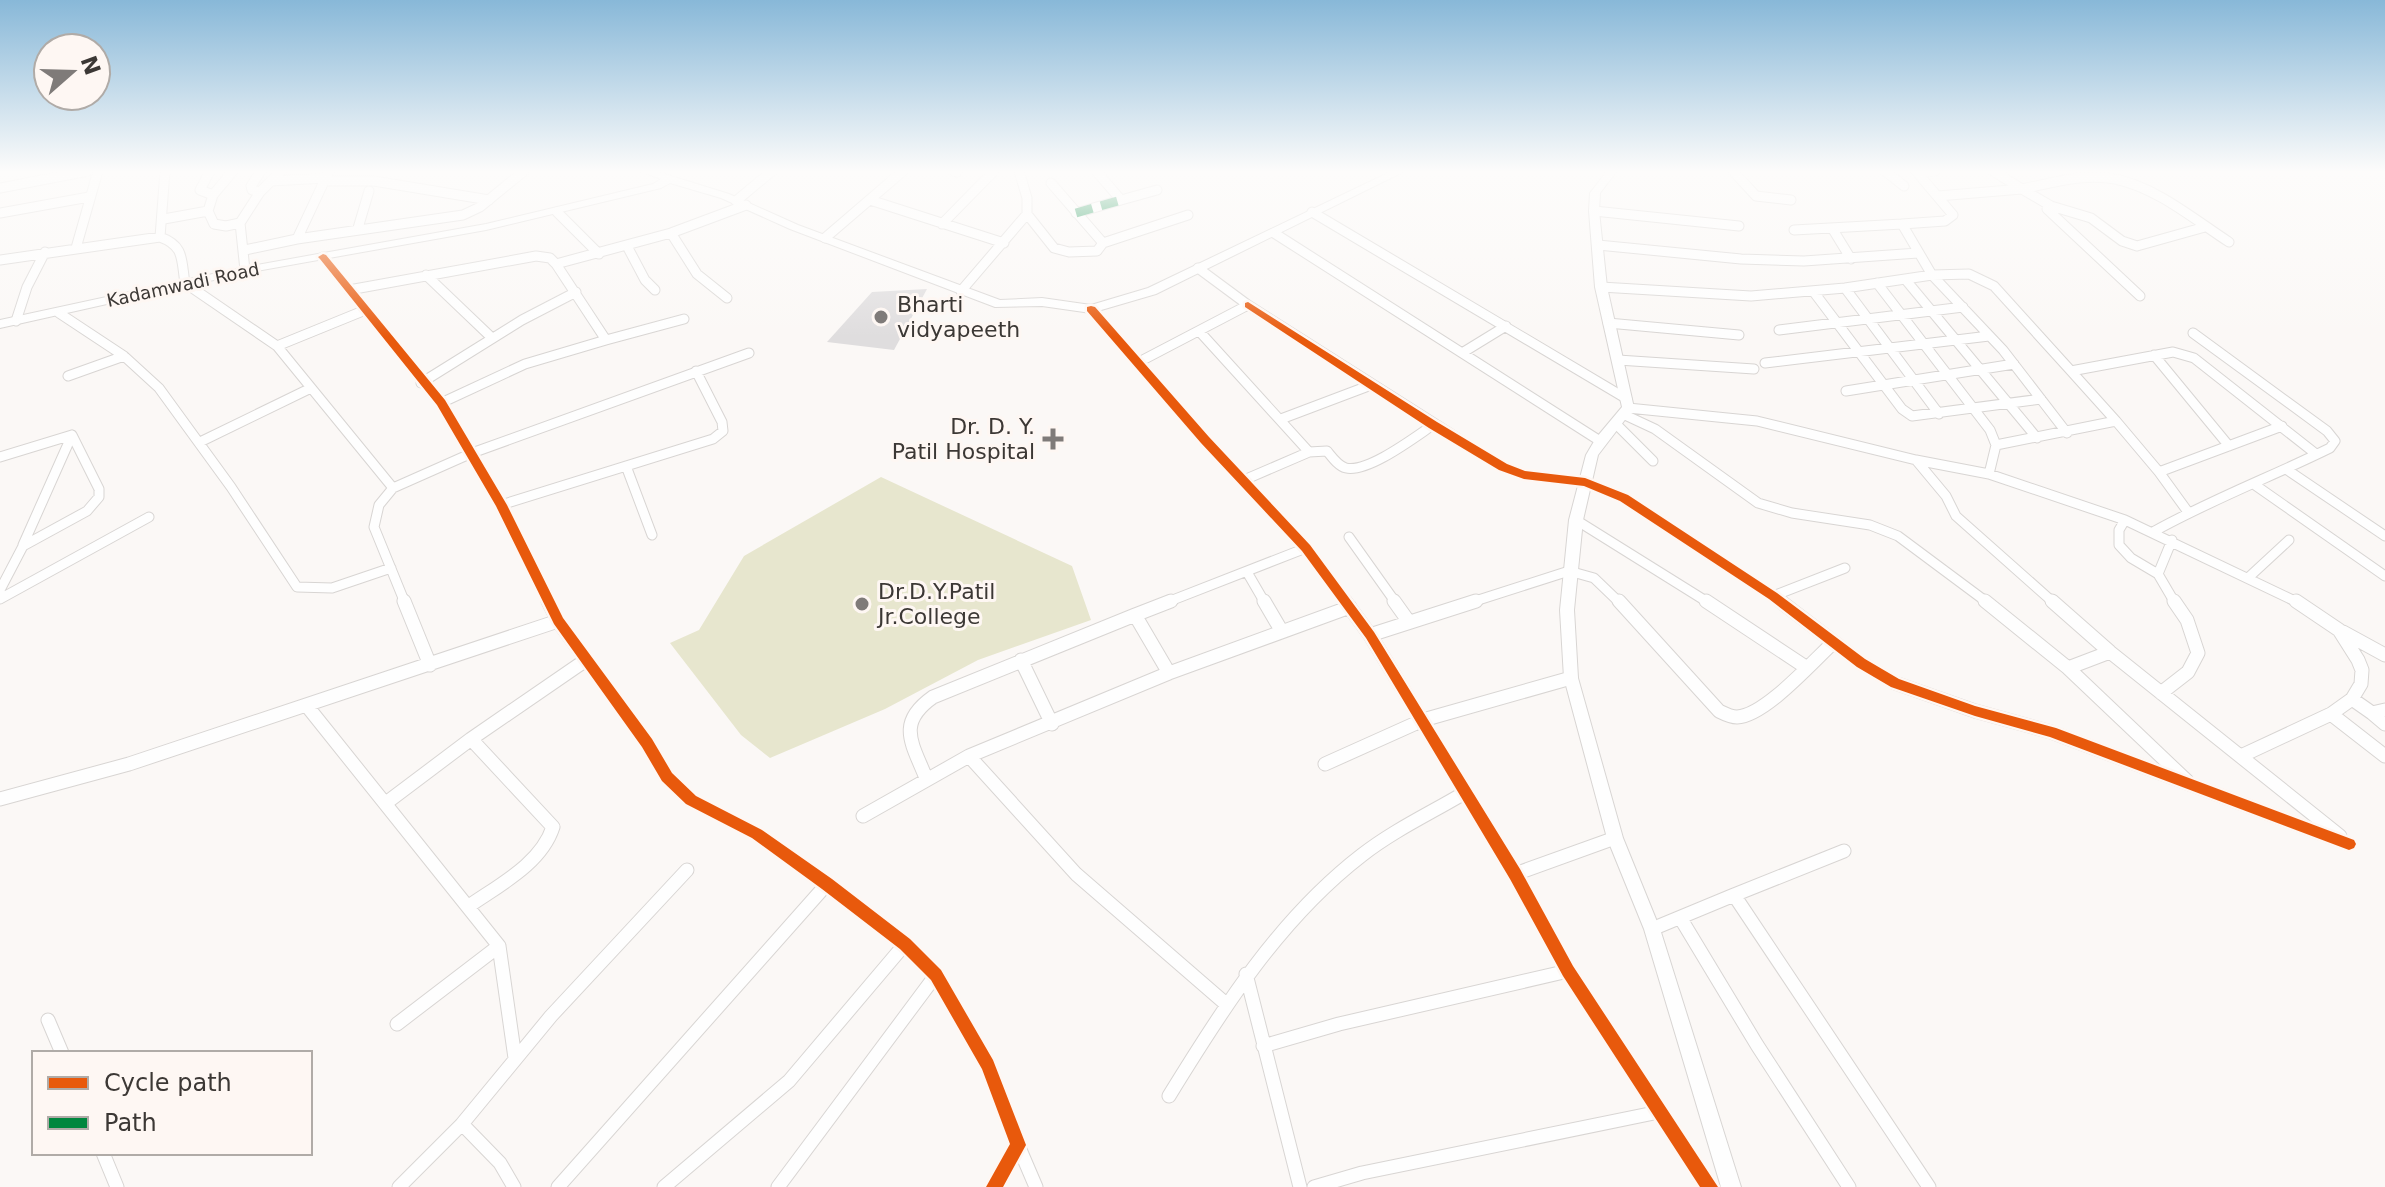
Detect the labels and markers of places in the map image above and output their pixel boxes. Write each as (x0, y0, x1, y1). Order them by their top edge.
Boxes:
place label: Bharti vidyapeeth (897, 292, 1020, 342)
marker: Bharti vidyapeeth (872, 308, 890, 326)
place label: Dr. D. Y. Patil Hospital (892, 414, 1035, 464)
marker: Dr. D. Y. Patil Hospital (1042, 428, 1064, 450)
place label: Dr.D.Y.Patil Jr.College (876, 579, 995, 629)
marker: Dr.D.Y.Patil Jr.College (853, 595, 871, 613)

